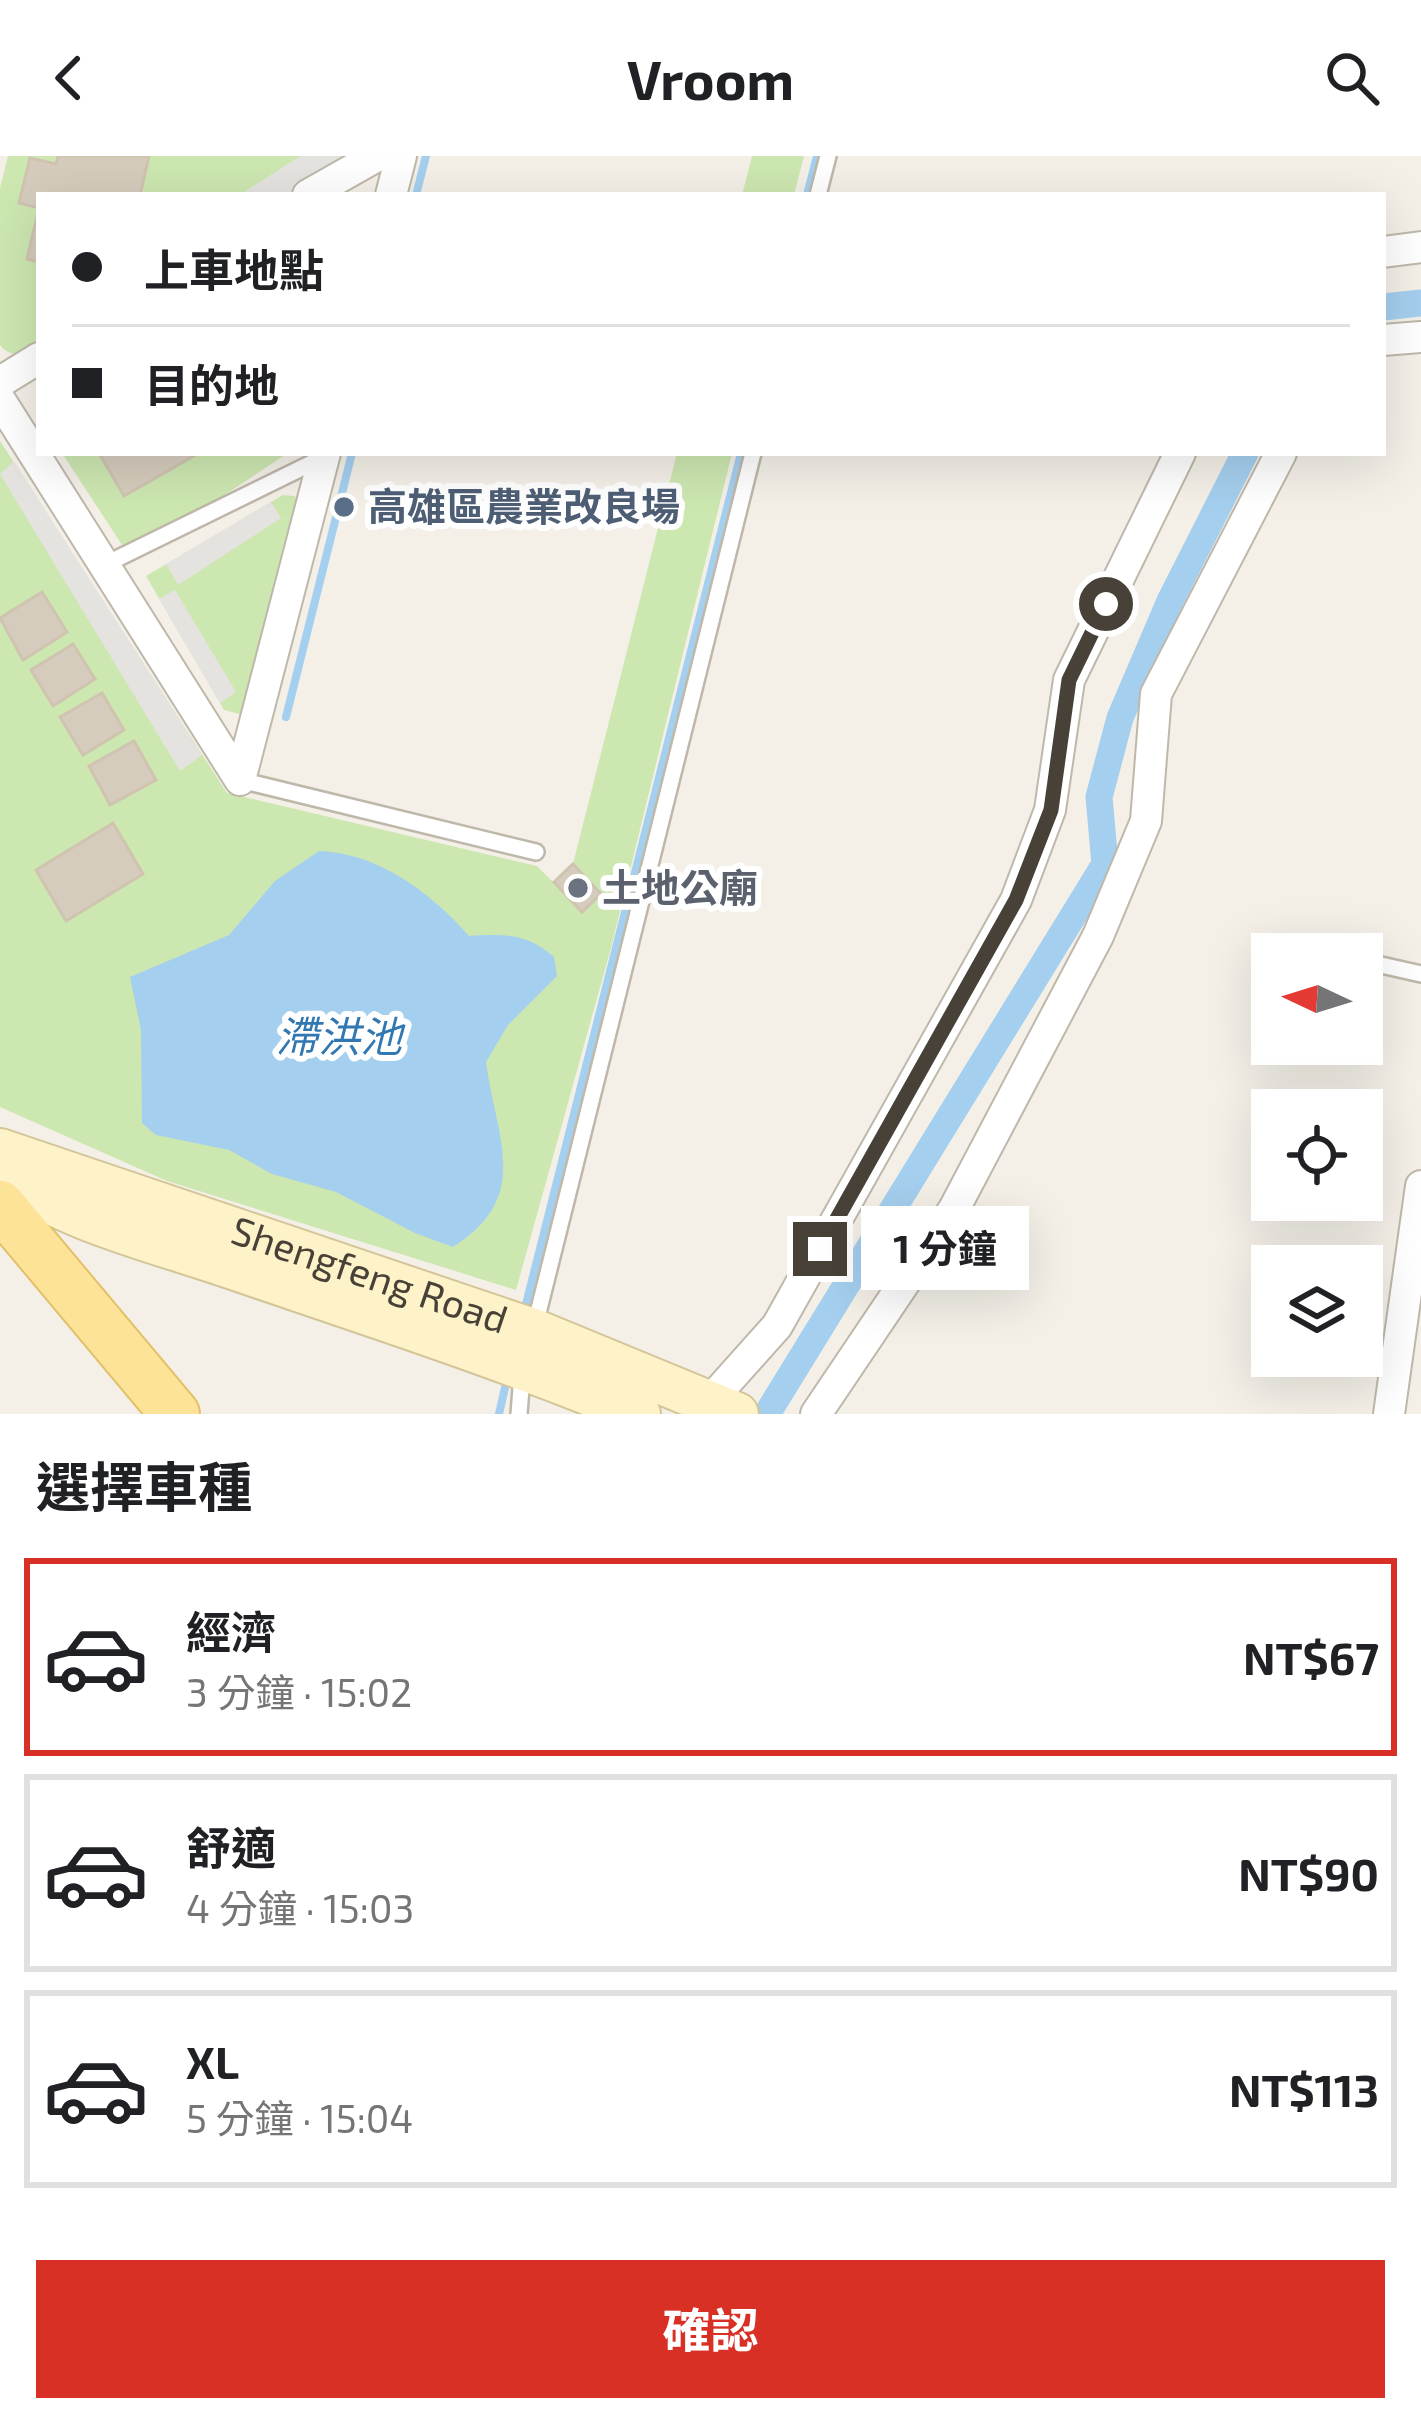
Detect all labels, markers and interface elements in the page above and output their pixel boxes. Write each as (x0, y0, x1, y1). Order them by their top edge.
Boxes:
icon: back (36, 45, 102, 111)
icon: search (1319, 45, 1385, 111)
text: Vroom (627, 46, 794, 111)
text: 上車地點 (144, 242, 324, 296)
text: 目的地 (144, 357, 279, 411)
place label: 高雄區農業改良場 (368, 482, 680, 529)
marker: 高雄區農業改良場 (331, 494, 357, 520)
route start (1079, 577, 1133, 631)
place label: 土地公廟 (602, 863, 758, 910)
marker: 土地公廟 (565, 875, 591, 901)
north arrow (1251, 933, 1383, 1065)
map controls (1251, 933, 1383, 1377)
water label: 滯洪池 (276, 1010, 406, 1060)
button: locate (1251, 1089, 1383, 1221)
street label: Shengfeng Road (226, 1205, 514, 1342)
callout: 1 分鐘 (862, 1207, 1030, 1291)
route end (793, 1222, 847, 1276)
text: 1 分鐘 (893, 1224, 997, 1271)
button: layers (1251, 1245, 1383, 1377)
text: 選擇車種 (36, 1453, 252, 1518)
icon: car (42, 1603, 150, 1711)
text: 經濟 (186, 1604, 276, 1658)
text: NT$67 (1243, 1630, 1379, 1684)
text: 3 分鐘 · 15:02 (186, 1668, 412, 1715)
icon: car (42, 1819, 150, 1927)
text: 舒適 (186, 1820, 276, 1874)
text: NT$90 (1238, 1846, 1379, 1900)
text: 4 分鐘 · 15:03 (186, 1884, 414, 1931)
text: XL (186, 2034, 239, 2088)
icon: car (42, 2035, 150, 2143)
text: NT$113 (1229, 2062, 1379, 2116)
text: 5 分鐘 · 15:04 (186, 2094, 413, 2141)
button: 確認 (36, 2260, 1385, 2398)

